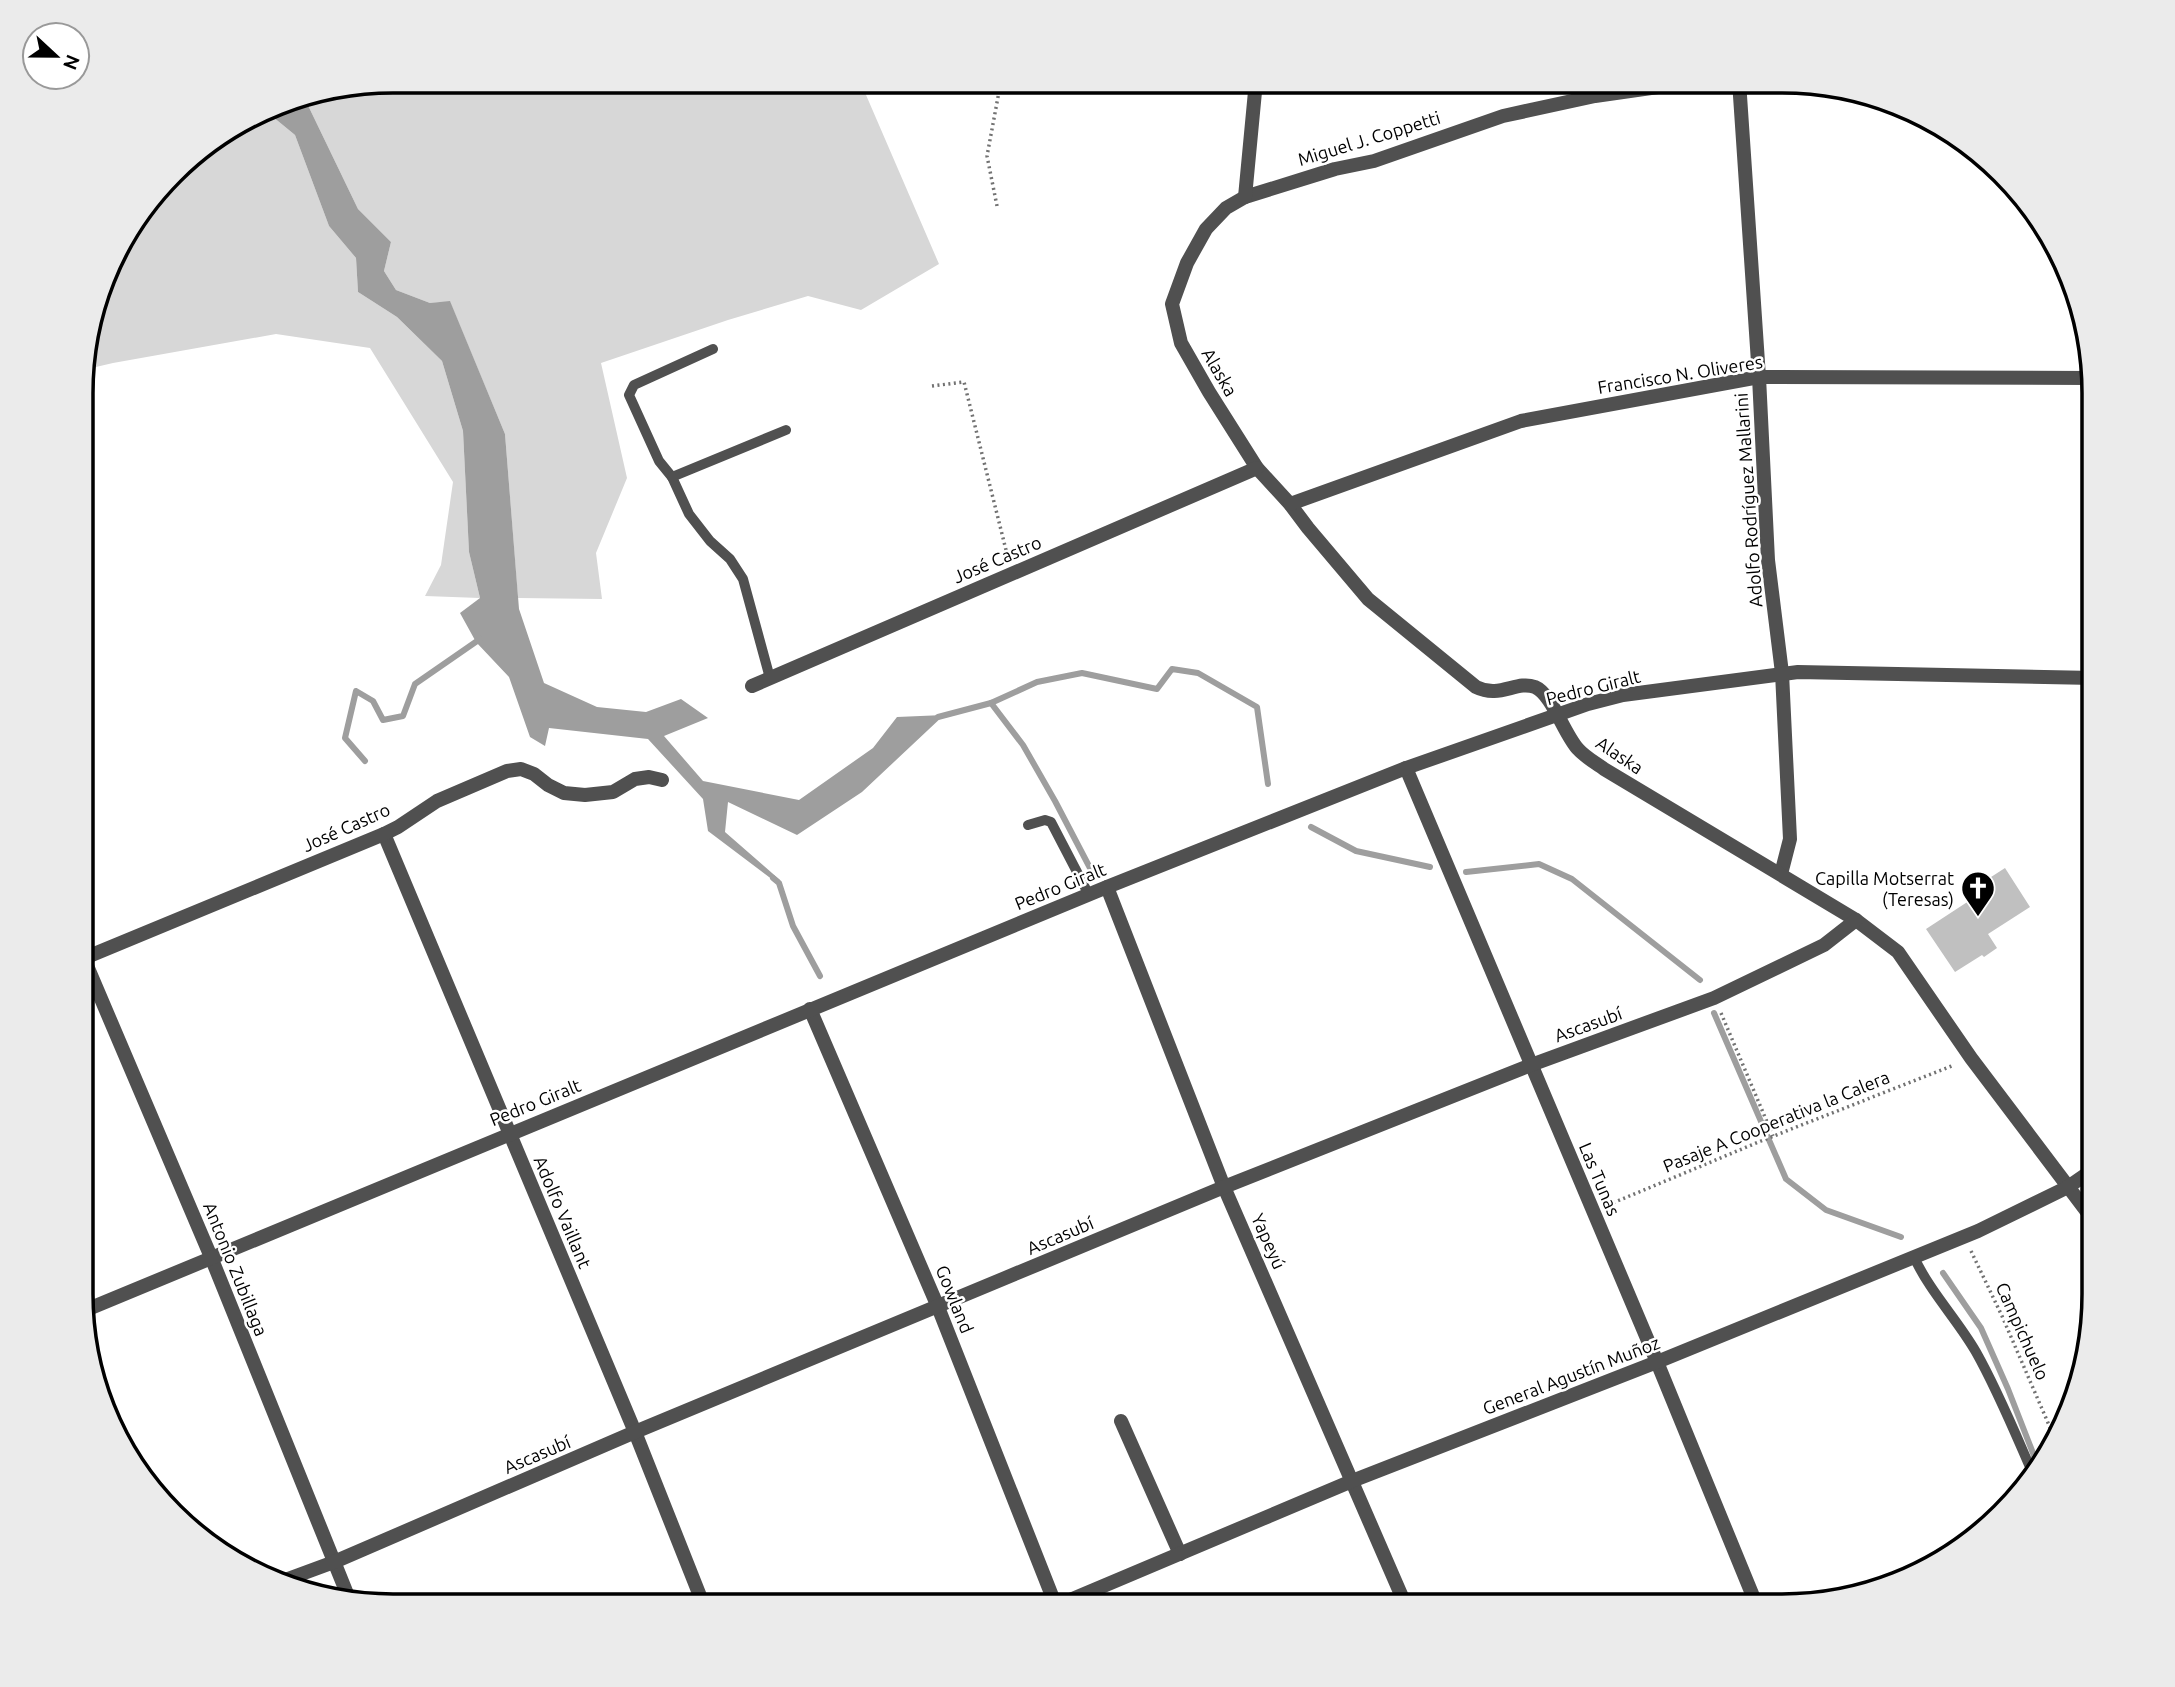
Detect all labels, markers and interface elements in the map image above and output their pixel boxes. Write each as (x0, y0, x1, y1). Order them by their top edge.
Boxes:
north arrow (21, 21, 91, 91)
text: N (59, 52, 85, 73)
street label: Miguel J. Coppetti (1295, 107, 1443, 169)
street label: Alaska (1198, 345, 1242, 399)
street label: Francisco N. Oliveres (1596, 351, 1764, 397)
street label: Adolfo Rodríguez Mallarini (1731, 392, 1765, 608)
street label: José Castro (950, 531, 1044, 587)
street label: Pedro Giralt (1544, 666, 1642, 708)
street label: Alaska (1593, 732, 1647, 778)
street label: José Castro (299, 799, 393, 855)
street label: Pedro Giralt (1012, 859, 1108, 913)
place label: Capilla Motserrat (Teresas) (1815, 868, 1954, 910)
church icon: Capilla Motserrat (Teresas) (1959, 869, 1997, 918)
street label: Ascasubí (1552, 1002, 1625, 1045)
street label: Pasaje A Cooperativa la Calera (1660, 1066, 1892, 1176)
street label: Pedro Giralt (487, 1075, 583, 1129)
street label: Las Tunas (1576, 1139, 1624, 1219)
street label: Adolfo Vaillant (530, 1153, 596, 1271)
street label: Antonio Zubillaga (200, 1199, 272, 1339)
street label: Yapeyú (1248, 1210, 1290, 1272)
street label: Ascasubí (1024, 1212, 1097, 1258)
street label: Gowland (932, 1262, 978, 1336)
street label: Campichuelo (1993, 1279, 2053, 1383)
street label: General Agustín Muñoz (1480, 1332, 1662, 1418)
street label: Ascasubí (501, 1431, 574, 1477)

